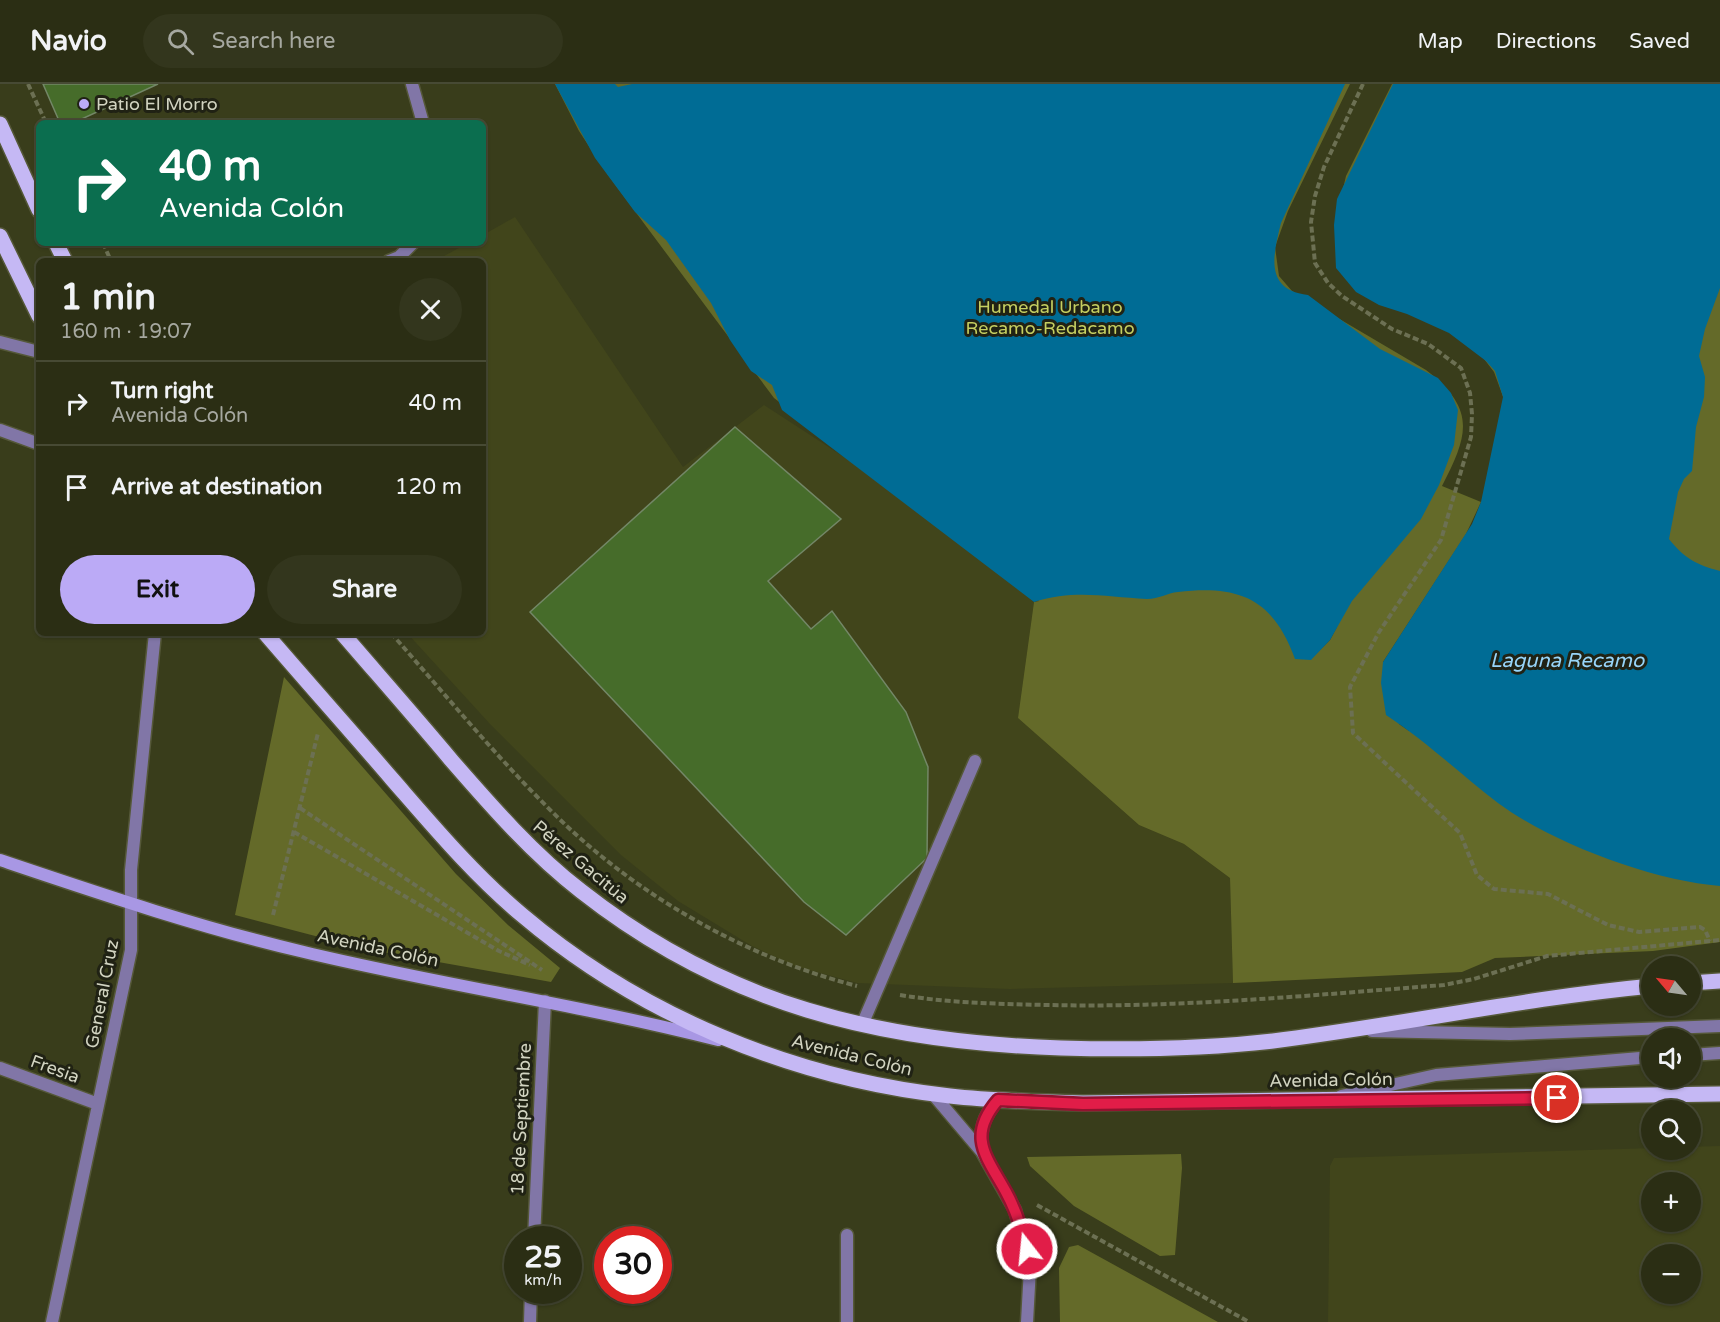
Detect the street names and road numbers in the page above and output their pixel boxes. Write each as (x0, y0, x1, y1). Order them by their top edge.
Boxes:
street label: Pérez Gacitúa (529, 816, 633, 908)
street label: Avenida Colón (315, 924, 441, 972)
street label: General Cruz (81, 938, 123, 1050)
street label: Avenida Colón (789, 1029, 915, 1081)
street label: 18 de Septiembre (506, 1042, 536, 1196)
street label: Fresia (28, 1050, 82, 1088)
street label: Avenida Colón (1269, 1068, 1393, 1092)

